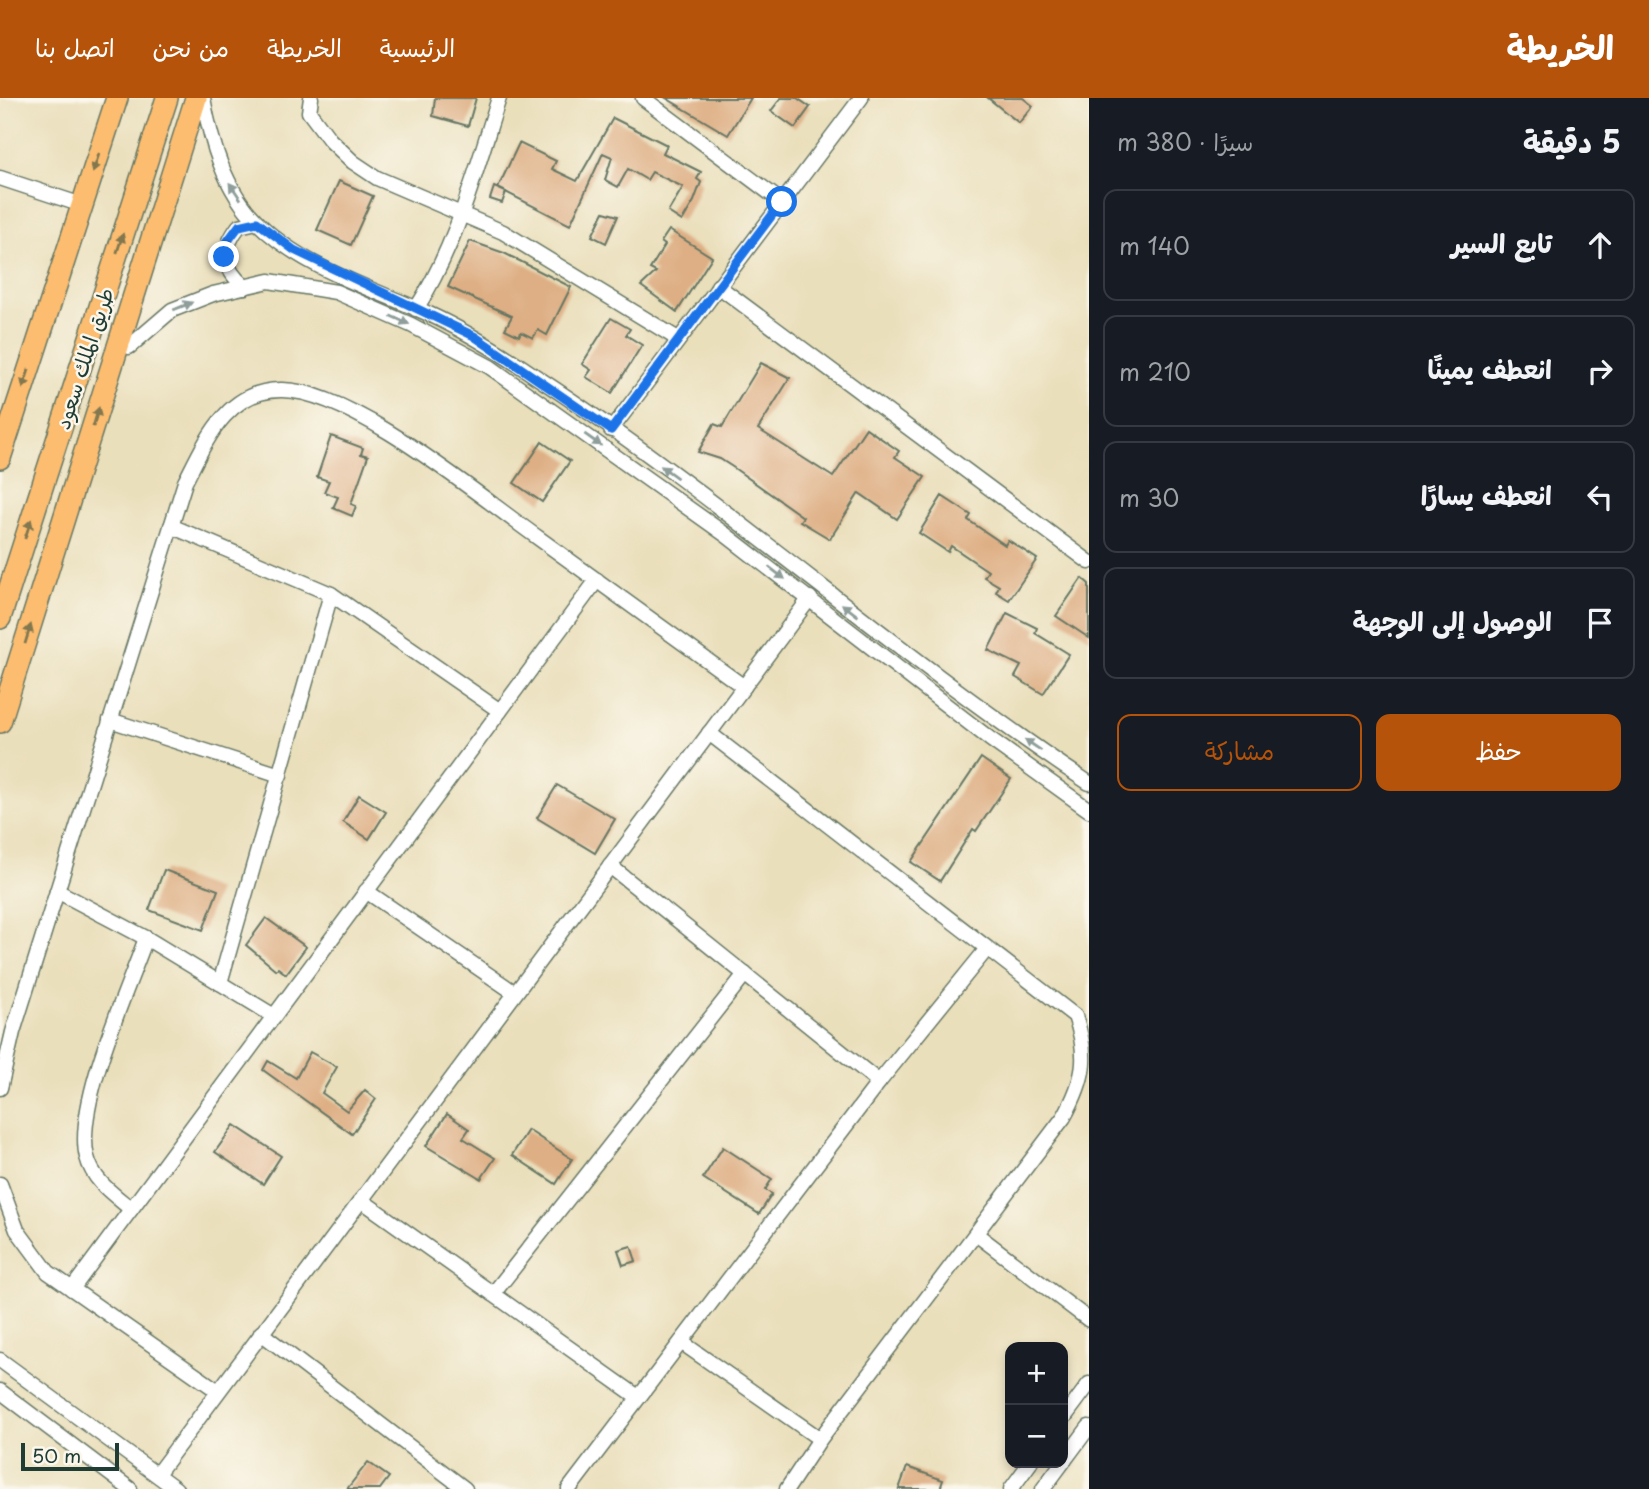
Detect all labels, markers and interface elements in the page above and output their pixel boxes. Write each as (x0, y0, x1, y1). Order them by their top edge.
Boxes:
text: الخريطة (1507, 21, 1614, 71)
text: اتصل بنا (35, 29, 115, 65)
text: من نحن (153, 29, 229, 65)
text: الخريطة (267, 29, 342, 65)
text: الرئيسية (380, 29, 455, 65)
text: 5 دقيقة (1523, 118, 1621, 163)
text: سيرًا · 380 m (1117, 124, 1253, 159)
one-way arrow (90, 153, 101, 174)
one-way arrow (228, 182, 242, 200)
route start (766, 186, 797, 217)
text: تابع السير (1451, 223, 1552, 262)
icon: ahead (1581, 226, 1619, 264)
text: 140 m (1119, 228, 1190, 263)
one-way arrow (115, 232, 126, 253)
route end (208, 241, 239, 272)
street label: طريق الملك سعود (45, 283, 121, 433)
one-way arrow (173, 300, 193, 312)
one-way arrow (390, 314, 410, 326)
text: انعطف يمينًا (1428, 349, 1552, 388)
icon: right (1581, 352, 1619, 390)
text: 210 m (1119, 354, 1191, 389)
one-way arrow (20, 369, 30, 390)
one-way arrow (91, 406, 102, 427)
one-way arrow (584, 433, 602, 447)
one-way arrow (660, 465, 678, 479)
text: انعطف يسارًا (1421, 475, 1552, 514)
icon: left (1581, 478, 1619, 516)
text: 30 m (1119, 480, 1179, 515)
one-way arrow (23, 519, 34, 540)
one-way arrow (768, 566, 786, 580)
text: الوصول إلى الوجهة (1353, 601, 1552, 640)
one-way arrow (841, 603, 859, 617)
icon: arrive (1581, 604, 1619, 642)
one-way arrow (23, 623, 33, 644)
button: مشاركة (1117, 714, 1362, 791)
button: حفظ (1376, 714, 1621, 791)
one-way arrow (1023, 739, 1042, 752)
map controls (1005, 1342, 1068, 1468)
button: + (1005, 1342, 1068, 1405)
button: − (1005, 1405, 1068, 1468)
scale bar (21, 1440, 119, 1472)
text: 50 m (32, 1441, 81, 1469)

